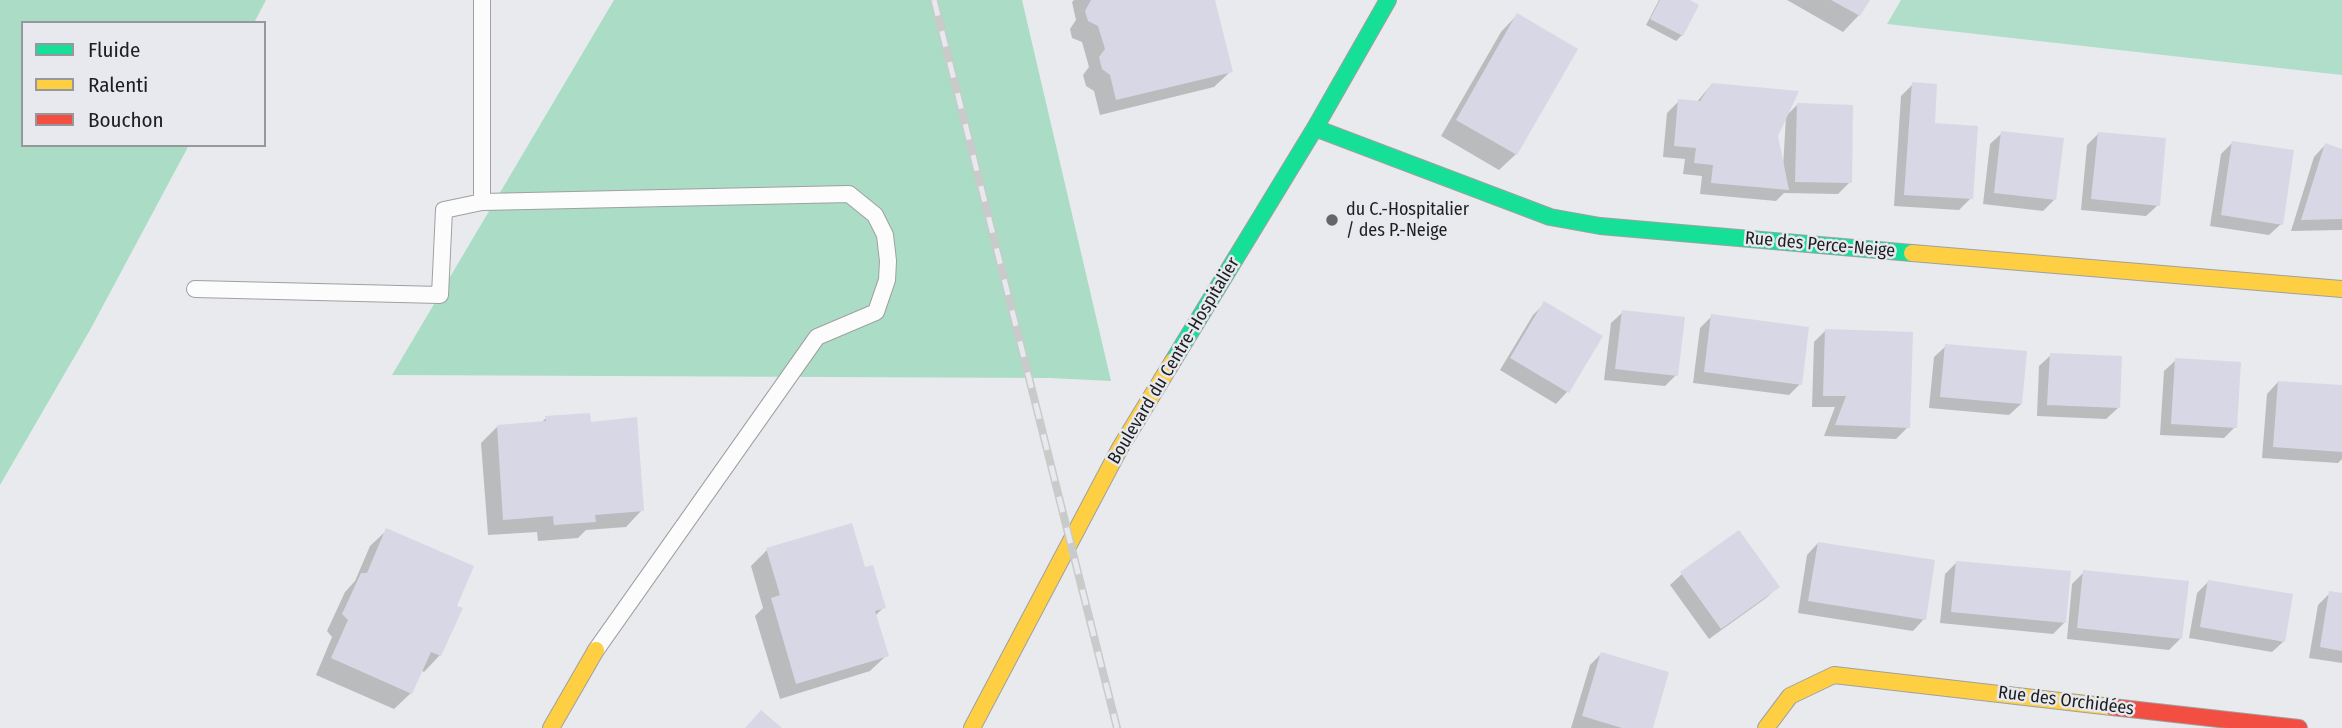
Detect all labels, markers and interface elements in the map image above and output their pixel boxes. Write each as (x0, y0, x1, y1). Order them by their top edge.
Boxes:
legend (21, 21, 266, 147)
text: Fluide (88, 37, 140, 63)
text: Ralenti (88, 72, 148, 98)
text: Bouchon (88, 107, 164, 133)
place label: du C.-Hospitalier / des P.-Neige (1346, 199, 1469, 242)
marker: du C.-Hospitalier / des P.-Neige (1324, 212, 1340, 228)
street label: Rue des Perce-Neige (1744, 228, 1896, 262)
street label: Boulevard du Centre-Hospitalier (1104, 254, 1244, 468)
street label: Rue des Orchidées (1997, 682, 2135, 720)

